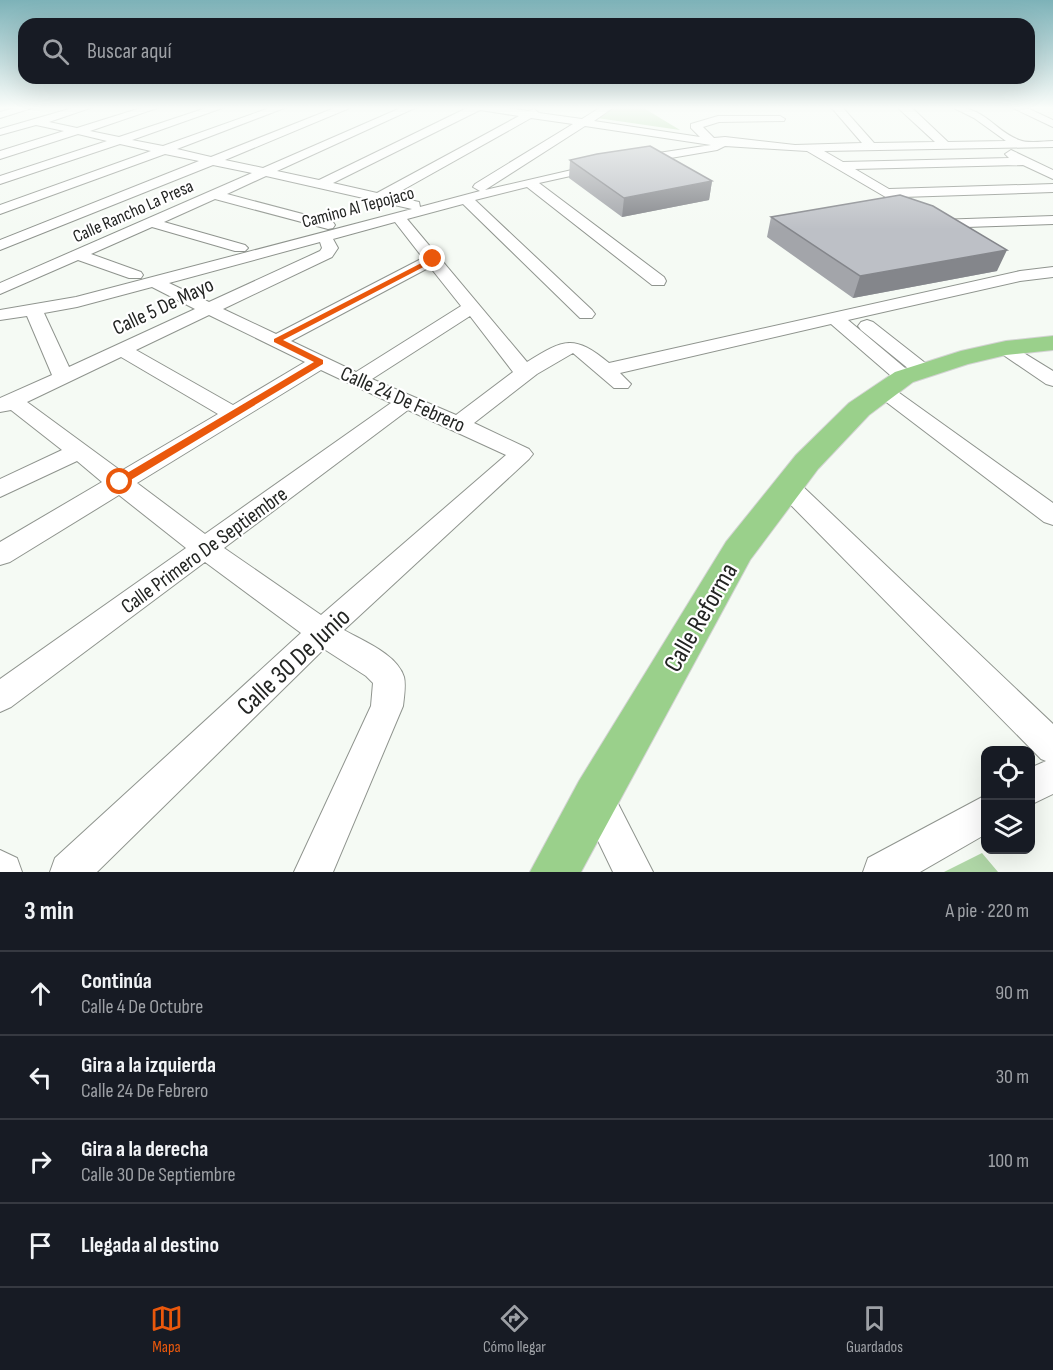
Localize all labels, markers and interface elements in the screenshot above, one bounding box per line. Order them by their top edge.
search box [18,18,1035,84]
icon: search [39,35,72,68]
text: Buscar aquí [87,38,172,65]
street label: Calle Rancho La Presa [70,175,197,247]
street label: Camino Al Tepojaco [300,182,417,233]
route end [419,245,445,271]
street label: Calle 5 De Mayo [109,272,218,341]
street label: Calle 24 De Febrero [337,361,469,438]
route start [106,468,132,494]
street label: Calle Primero De Septiembre [116,482,292,619]
street label: Calle Reforma [658,558,745,678]
street label: Calle 30 De Junio [231,602,357,722]
map controls [981,746,1035,854]
button: locate [981,746,1035,800]
button: layers [981,800,1035,854]
text: 3 min [24,896,74,927]
text: A pie · 220 m [945,899,1029,923]
text: Continúa [81,968,152,995]
icon: ahead [24,977,57,1010]
text: 90 m [995,981,1029,1005]
text: Calle 4 De Octubre [81,995,203,1019]
text: Gira a la izquierda [81,1052,216,1079]
icon: left [24,1061,57,1094]
text: 30 m [996,1065,1029,1089]
text: Calle 24 De Febrero [81,1079,208,1103]
text: Gira a la derecha [81,1136,208,1163]
icon: right [24,1145,57,1178]
text: 100 m [988,1149,1029,1173]
text: Calle 30 De Septiembre [81,1163,236,1187]
icon: arrive [24,1229,57,1262]
text: Llegada al destino [81,1232,219,1259]
tab: Mapa [150,1302,183,1357]
tab: Cómo llegar [483,1302,546,1357]
tab: Guardados [846,1302,903,1357]

